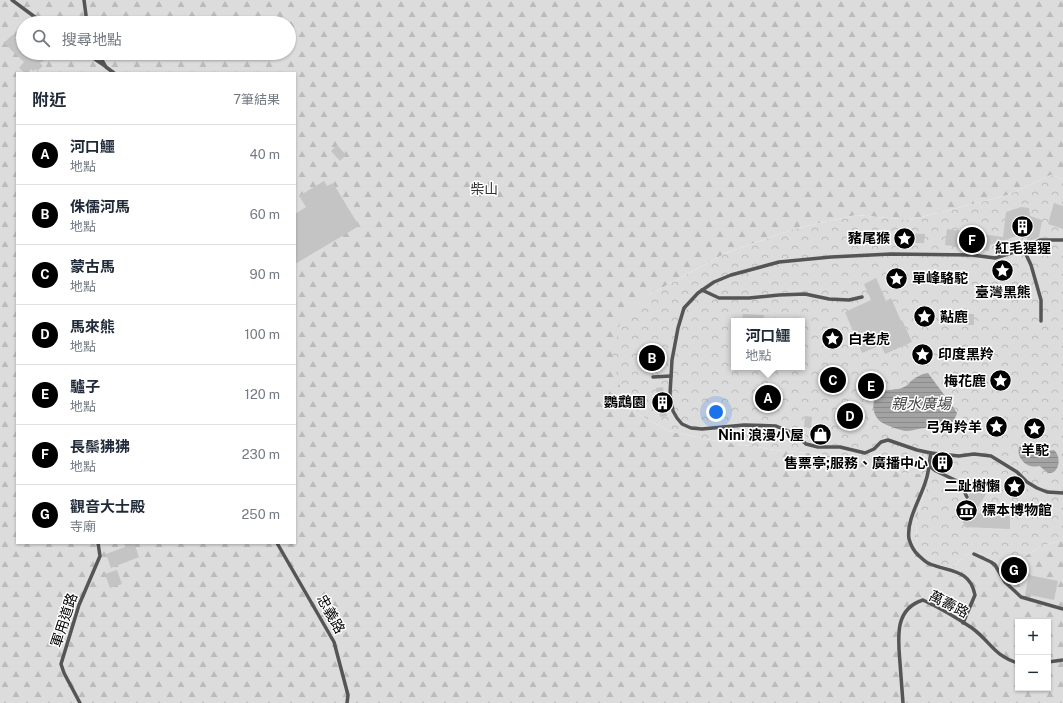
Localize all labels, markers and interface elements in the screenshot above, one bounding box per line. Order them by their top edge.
search box [16,16,296,60]
icon: search [30,27,52,49]
text: 搜尋地點 [62,31,122,48]
text: 附近 [32,90,66,110]
text: 7筆結果 [233,92,280,107]
text: 河口鱷 [70,138,115,155]
text: A [40,147,50,162]
text: 40 m [249,147,280,162]
text: 地點 [70,159,96,174]
park label: 柴山 [470,181,498,197]
text: 侏儒河馬 [70,198,130,215]
text: B [41,207,49,222]
text: 60 m [250,207,280,222]
building icon: 紅毛猩猩 [1010,213,1036,239]
text: 地點 [70,219,96,234]
place icon: 豬尾猴 [892,225,918,251]
pin: F [959,225,985,255]
place label: 豬尾猴 [848,230,890,246]
place label: 紅毛猩猩 [995,240,1051,256]
place icon: 臺灣黑熊 [990,257,1016,283]
text: 蒙古馬 [70,258,115,275]
place icon: 單峰駱駝 [883,265,909,291]
text: C [40,267,50,282]
text: 90 m [250,267,280,282]
place label: 單峰駱駝 [912,270,968,286]
text: 地點 [70,279,96,294]
place label: 臺灣黑熊 [975,284,1031,300]
place icon: 黇鹿 [911,304,937,330]
place label: 黇鹿 [940,309,968,325]
text: 馬來熊 [70,318,115,335]
popup [731,318,805,370]
place icon: 白老虎 [820,326,846,352]
text: D [40,327,50,342]
text: 100 m [244,327,280,342]
text: 河口鱷 [745,327,791,344]
place label: 白老虎 [848,331,890,347]
text: 地點 [70,339,96,354]
place icon: 印度黑羚 [910,341,936,367]
pin: B [639,343,665,373]
place label: 印度黑羚 [938,346,994,362]
text: 地點 [745,348,772,363]
pin: C [820,365,846,395]
place icon: 梅花鹿 [988,368,1014,394]
pin: E [858,371,884,401]
place label: 梅花鹿 [944,373,986,389]
text: 驢子 [70,378,100,395]
pin: A [755,383,781,413]
text: E [41,387,49,402]
text: 120 m [245,387,280,402]
building icon: 鸚鵡園 [649,389,675,415]
place label: 鸚鵡園 [604,394,646,410]
water label: 親水廣場 [891,395,953,412]
text: 地點 [70,399,96,414]
pin: D [837,401,863,431]
your location [706,402,726,422]
place icon: 弓角羚羊 [984,414,1010,440]
place icon: 羊駝 [1022,415,1048,441]
place label: 弓角羚羊 [926,419,982,435]
shop icon: Nini 浪漫小屋 [807,422,833,448]
place label: Nini 浪漫小屋 [718,427,804,443]
text: 長鬃狒狒 [70,438,130,455]
place label: 羊駝 [1021,442,1049,458]
text: F [41,447,49,462]
text: 230 m [242,447,280,462]
building icon: 售票亭;服務、廣播中心 [930,450,956,476]
place label: 售票亭;服務、廣播中心 [784,455,928,471]
text: 地點 [70,459,96,474]
place icon: 二趾樹懶 [1002,473,1028,499]
place label: 二趾樹懶 [944,478,1000,494]
museum icon: 標本博物館 [954,497,980,523]
text: 觀音大士殿 [70,498,145,515]
place label: 標本博物館 [982,502,1052,518]
text: G [40,507,50,522]
text: 250 m [242,507,280,522]
text: 寺廟 [70,519,96,534]
pin: G [1001,555,1027,585]
street label: 萬壽路 [927,587,971,621]
street label: 軍用道路 [48,591,80,649]
street label: 忠義路 [314,592,348,636]
map controls [1015,619,1051,691]
button: + [1015,619,1051,655]
button: − [1015,655,1051,691]

